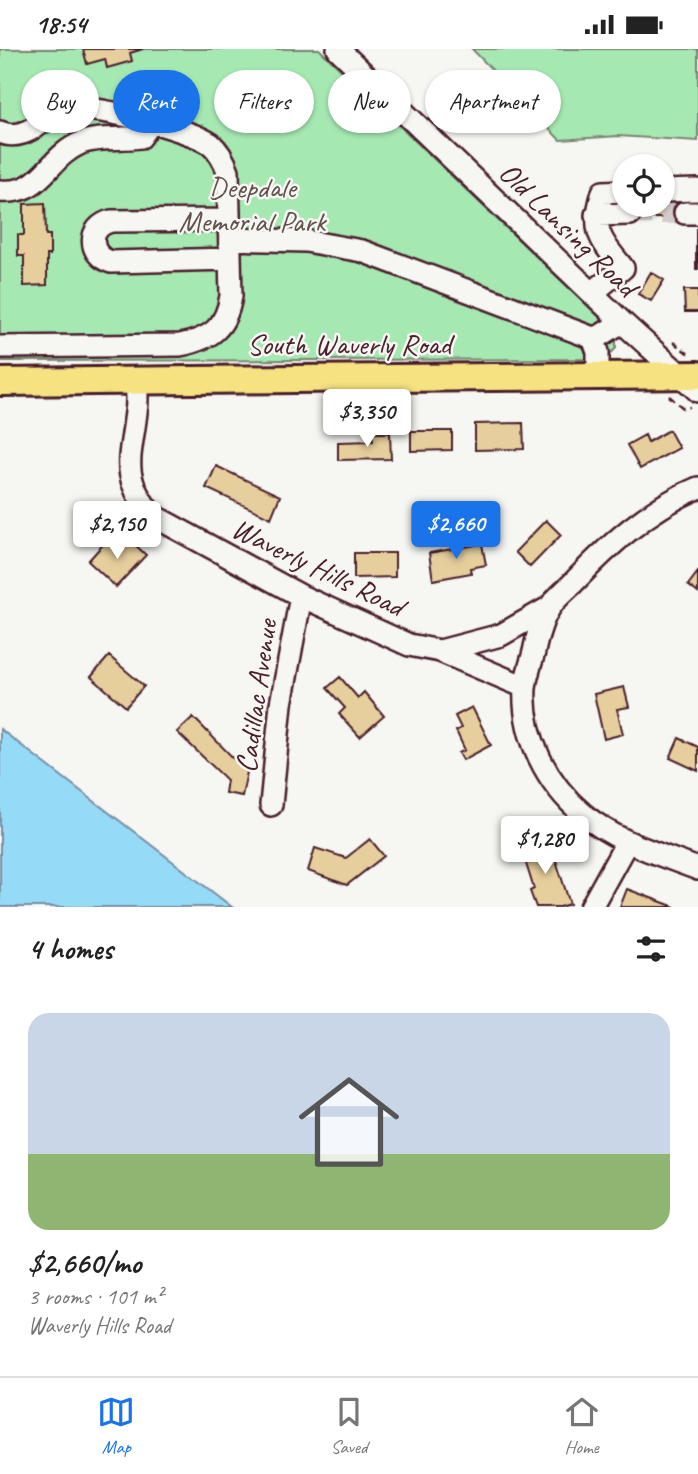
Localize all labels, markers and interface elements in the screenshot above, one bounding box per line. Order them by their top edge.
text: 18:54 [35,8,87,41]
chip: Buy [21,70,99,133]
chip: Rent [113,70,200,133]
chip: Filters [214,70,314,133]
chip: New [328,70,411,133]
chip: Apartment [425,70,561,133]
street label: Old Lansing Road [491,154,648,307]
map controls [612,154,675,217]
button: locate [612,154,675,217]
park label: Deepdale Memorial Park [179,168,327,240]
street label: South Waverly Road [247,325,455,363]
pin: $3,350 [310,389,424,449]
text: $3,350 [339,397,395,426]
pin: $2,150 [60,501,174,561]
pin: $2,660 [399,501,513,561]
text: $2,150 [89,509,145,538]
street label: Waverly Hills Road [226,509,414,627]
text: $2,660 [427,509,485,538]
street label: Cadillac Avenue [226,615,286,775]
pin: $1,280 [488,817,602,876]
text: $1,280 [517,824,573,853]
text: 4 homes [28,930,113,968]
icon: filters [632,930,670,968]
icon: home [286,1059,412,1185]
text: $2,660/mo [28,1244,141,1282]
text: 3 rooms · 101 m² [28,1282,163,1311]
text: Waverly Hills Road [28,1311,171,1340]
tab: Map [97,1393,135,1459]
tab: Saved [330,1393,368,1459]
tab: Home [563,1393,601,1459]

